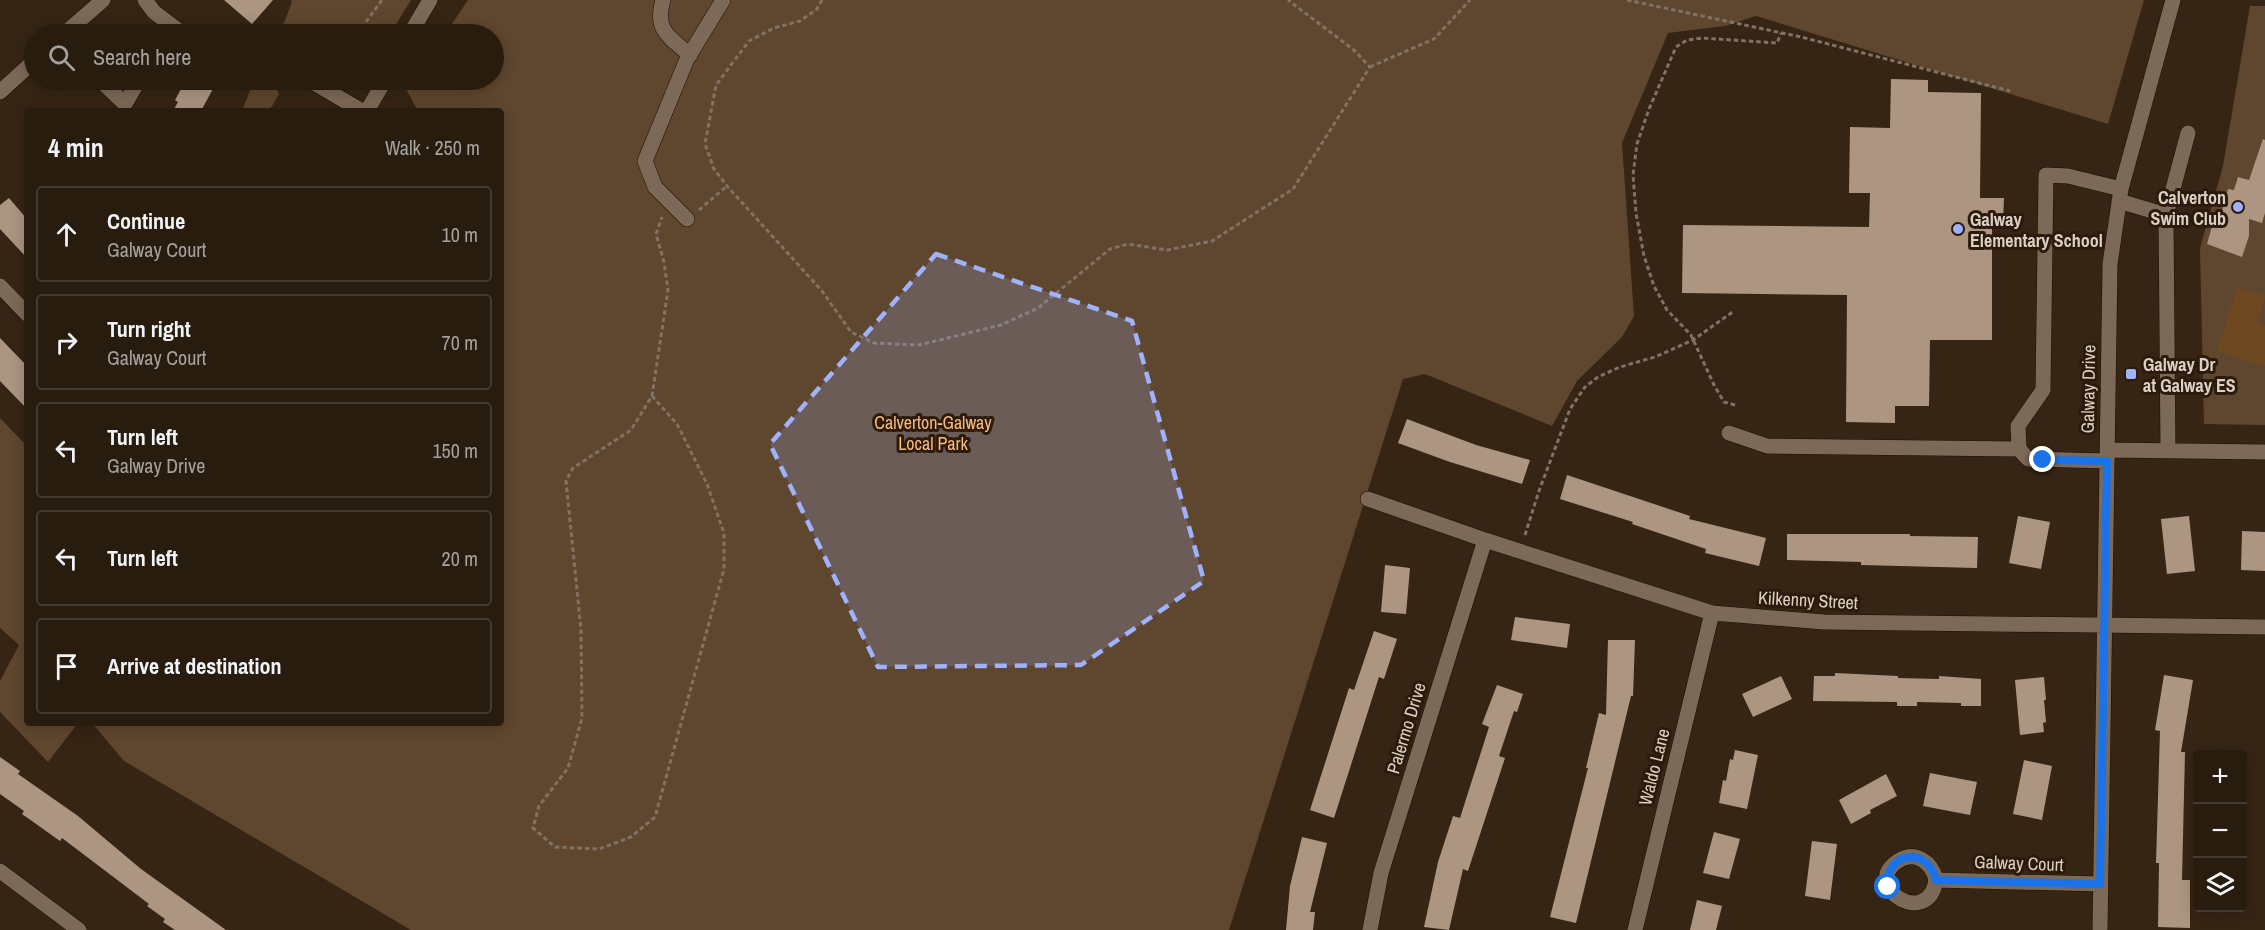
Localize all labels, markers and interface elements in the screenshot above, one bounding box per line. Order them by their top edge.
search box [24,24,504,90]
icon: search [45,41,78,74]
text: Search here [93,42,191,72]
text: 4 min [48,130,104,165]
text: Walk · 250 m [385,134,480,161]
place label: Calverton Swim Club [2151,185,2226,231]
marker: Calverton Swim Club [2231,200,2245,214]
text: Continue [107,206,185,236]
place label: Galway Elementary School [1970,207,2103,253]
icon: ahead [50,218,83,251]
text: 10 m [442,221,478,248]
marker: Galway Elementary School [1951,222,1965,236]
text: Galway Court [107,236,206,263]
text: Turn right [107,314,191,344]
icon: right [50,326,83,359]
text: 70 m [442,329,478,356]
text: Galway Court [107,344,206,371]
street label: Galway Drive [2075,344,2101,434]
place label: Galway Dr at Galway ES [2143,352,2236,398]
marker: Galway Dr at Galway ES [2124,367,2138,381]
park label: Calverton-Galway Local Park [874,410,992,456]
text: Turn left [107,422,178,452]
icon: left [50,434,83,467]
text: 150 m [432,437,478,464]
route end [2029,446,2055,472]
text: Galway Drive [107,452,205,479]
icon: left [50,542,83,575]
text: Turn left [107,543,178,573]
text: 20 m [442,545,478,572]
street label: Kilkenny Street [1757,585,1859,615]
icon: arrive [50,650,83,683]
text: Arrive at destination [107,651,281,681]
street label: Palermo Drive [1380,679,1432,777]
street label: Waldo Lane [1632,726,1676,808]
map controls [2193,750,2247,912]
button: + [2193,750,2247,804]
button: − [2193,804,2247,858]
street label: Galway Court [1974,849,2064,877]
button: layers [2193,858,2247,912]
route start [1874,873,1900,899]

